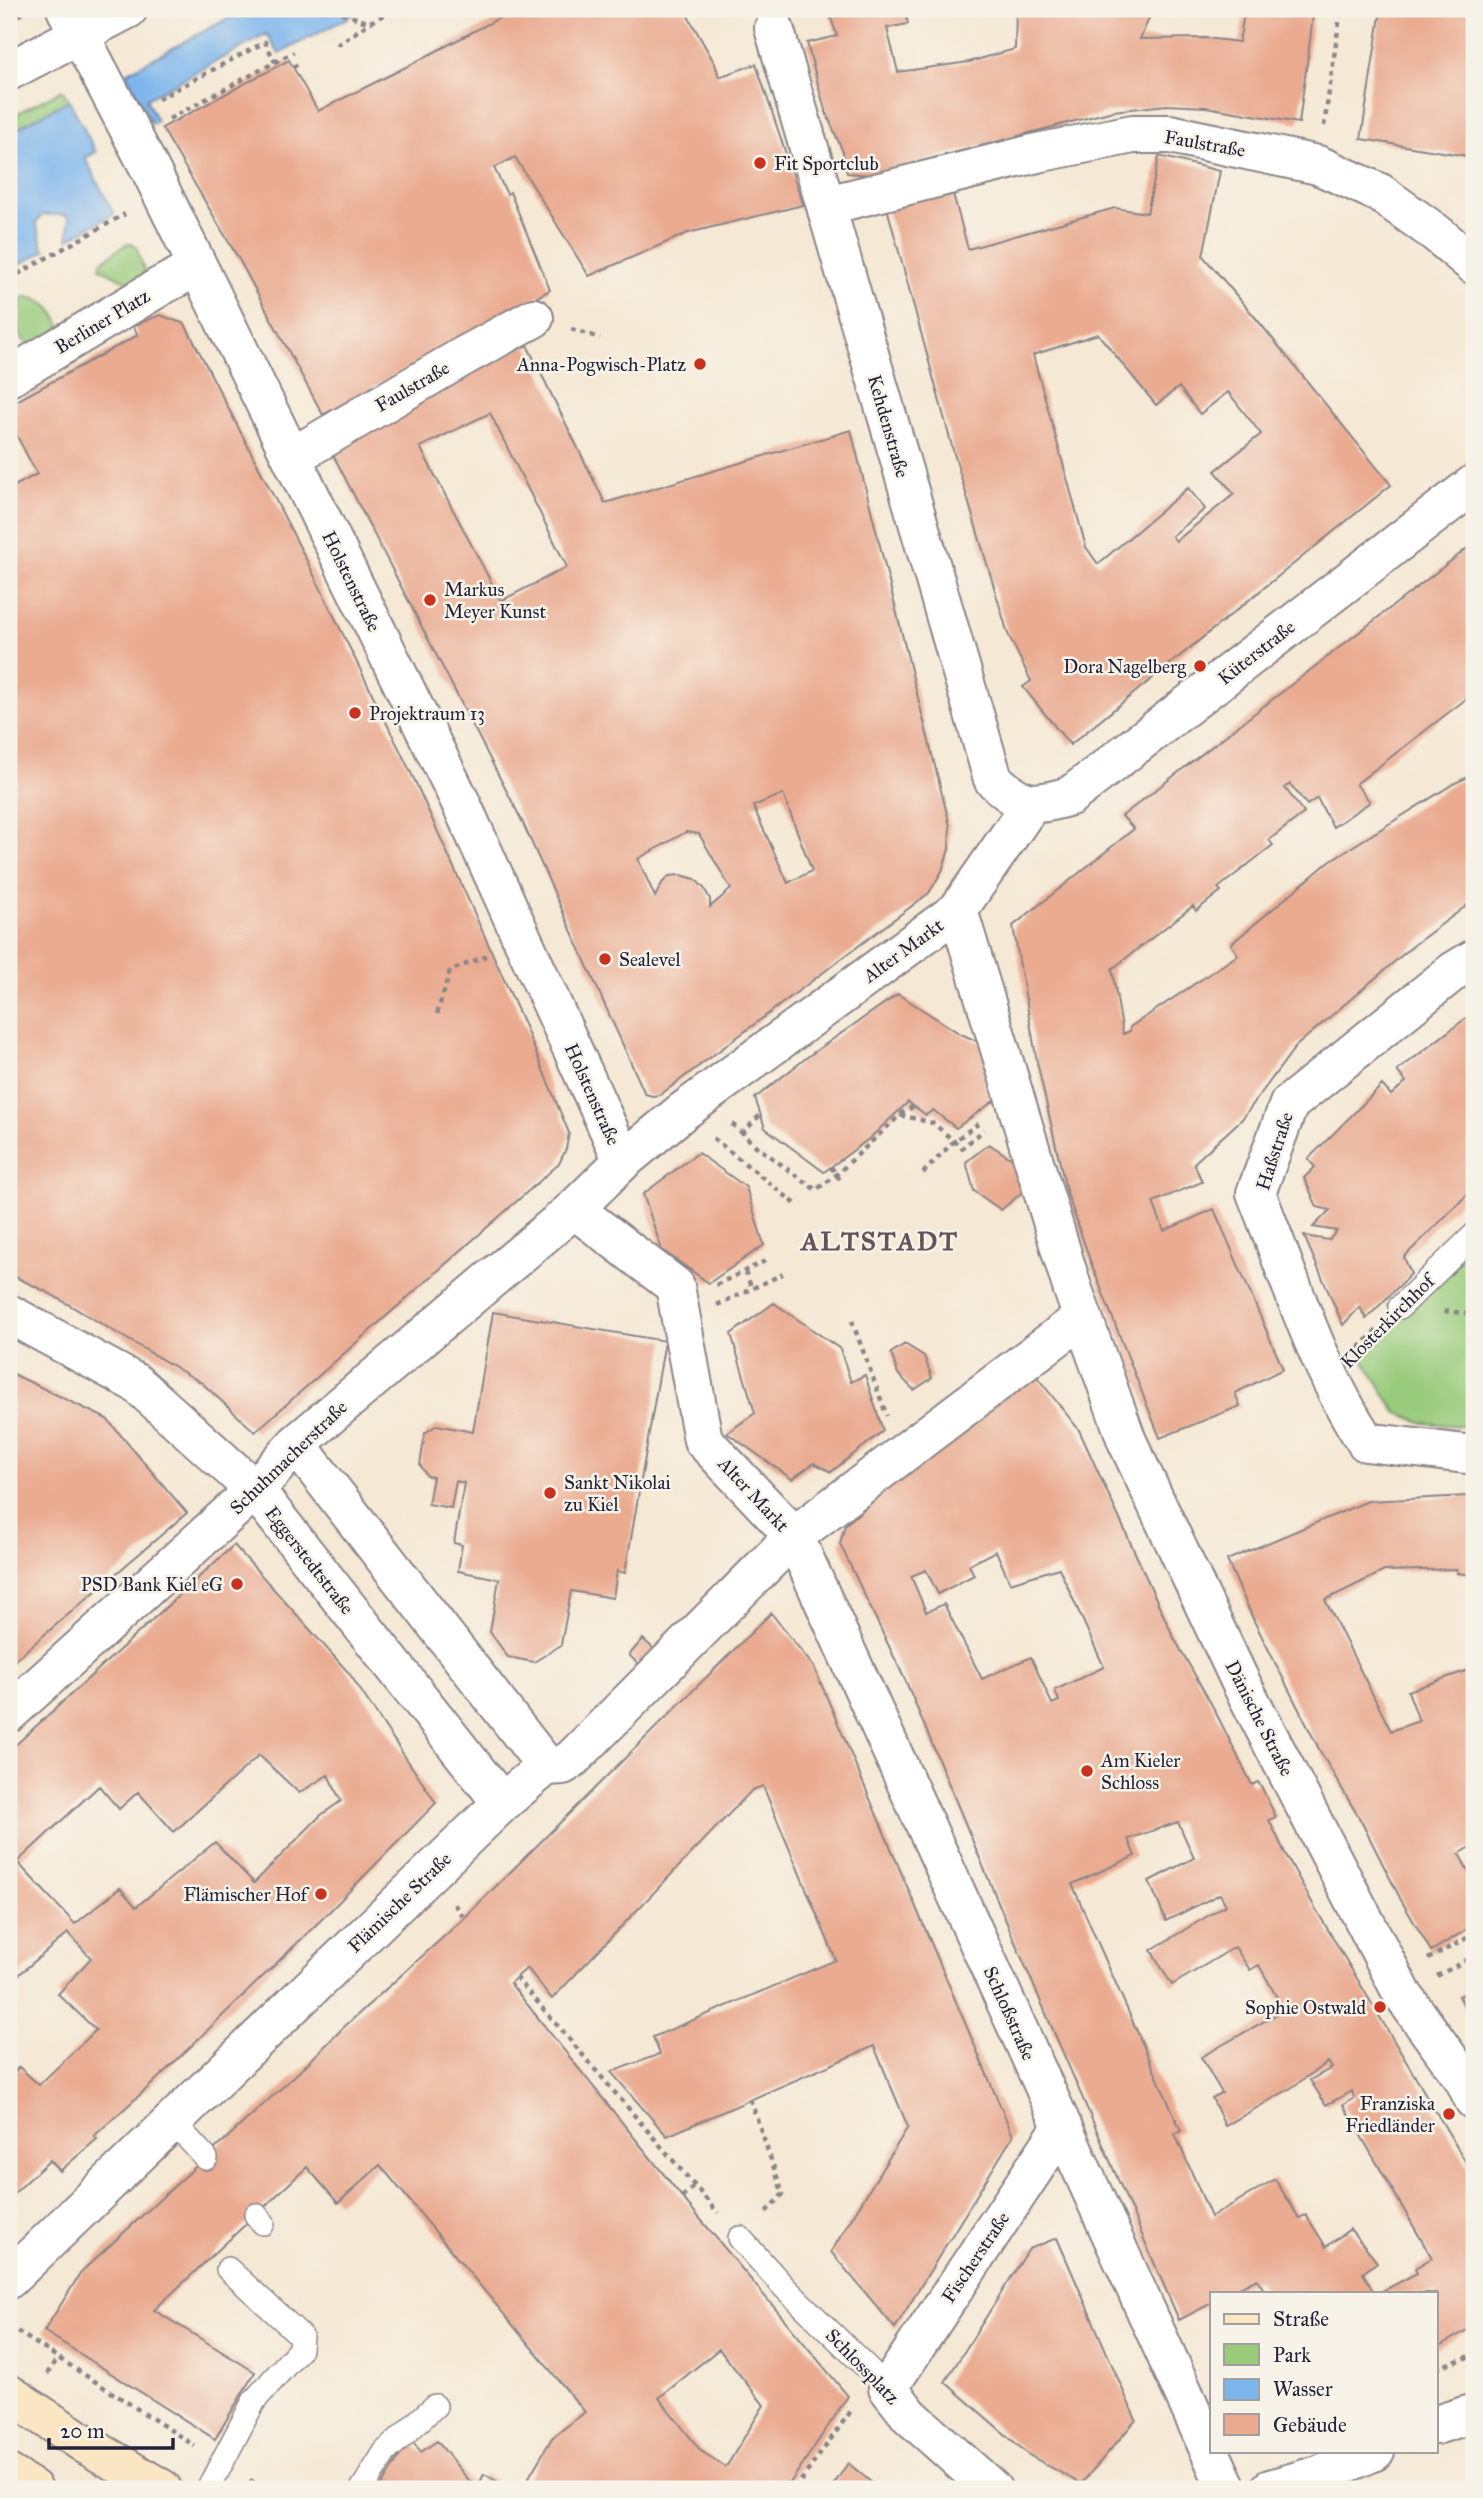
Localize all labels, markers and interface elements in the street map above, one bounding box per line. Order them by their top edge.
street label: Faulstraße [1163,125,1247,162]
place label: Fit Sportclub [774,152,879,175]
marker: Fit Sportclub [752,155,768,171]
street label: Berliner Platz [51,284,154,359]
place label: Anna-Pogwisch-Platz [516,353,686,377]
street label: Faulstraße [371,356,453,417]
marker: Anna-Pogwisch-Platz [692,356,708,372]
street label: Kehdenstraße [863,372,914,480]
street label: Holstenstraße [317,527,386,635]
place label: Markus Meyer Kunst [444,578,547,623]
marker: Markus Meyer Kunst [422,592,438,608]
street label: Küterstraße [1213,615,1300,690]
place label: Dora Nagelberg [1063,655,1186,679]
marker: Dora Nagelberg [1192,658,1208,674]
place label: Projektraum 13 [369,702,485,725]
marker: Projektraum 13 [347,705,363,721]
street label: Alter Markt [858,913,948,988]
place label: Sealevel [619,948,682,971]
marker: Sealevel [597,951,613,967]
street label: Holstenstraße [560,1040,625,1149]
street label: Haßstraße [1251,1109,1298,1193]
district label: ALTSTADT [799,1225,959,1257]
street label: Klosterkirchhof [1336,1268,1441,1373]
street label: Schuhmacherstraße [225,1395,352,1519]
street label: Alter Markt [713,1451,794,1537]
place label: Sankt Nikolai zu Kiel [564,1471,671,1516]
marker: Sankt Nikolai zu Kiel [542,1485,558,1501]
street label: Eggerstedtstraße [260,1502,359,1620]
place label: PSD Bank Kiel eG [81,1573,223,1596]
marker: PSD Bank Kiel eG [229,1576,245,1592]
street label: Dänische Straße [1221,1657,1299,1780]
place label: Am Kieler Schloss [1100,1749,1181,1794]
marker: Am Kieler Schloss [1079,1763,1095,1779]
street label: Flämische Straße [343,1847,456,1957]
place label: Flämischer Hof [183,1883,310,1906]
marker: Flämischer Hof [313,1886,329,1902]
street label: Schloßstraße [979,1963,1041,2064]
place label: Sophie Ostwald [1245,1996,1366,2019]
marker: Sophie Ostwald [1372,1999,1388,2015]
place label: Franziska Friedländer [1345,2092,1436,2137]
marker: Franziska Friedländer [1441,2106,1457,2122]
street label: Fischerstraße [937,2207,1014,2307]
legend [1210,2292,1438,2452]
text: Straße [1273,2306,1329,2332]
street label: Schlossplatz [821,2324,904,2409]
text: Park [1273,2342,1311,2368]
text: Wasser [1273,2376,1333,2402]
scale bar [49,2407,173,2451]
text: Gebäude [1273,2412,1347,2438]
text: 20 m [60,2418,105,2444]

